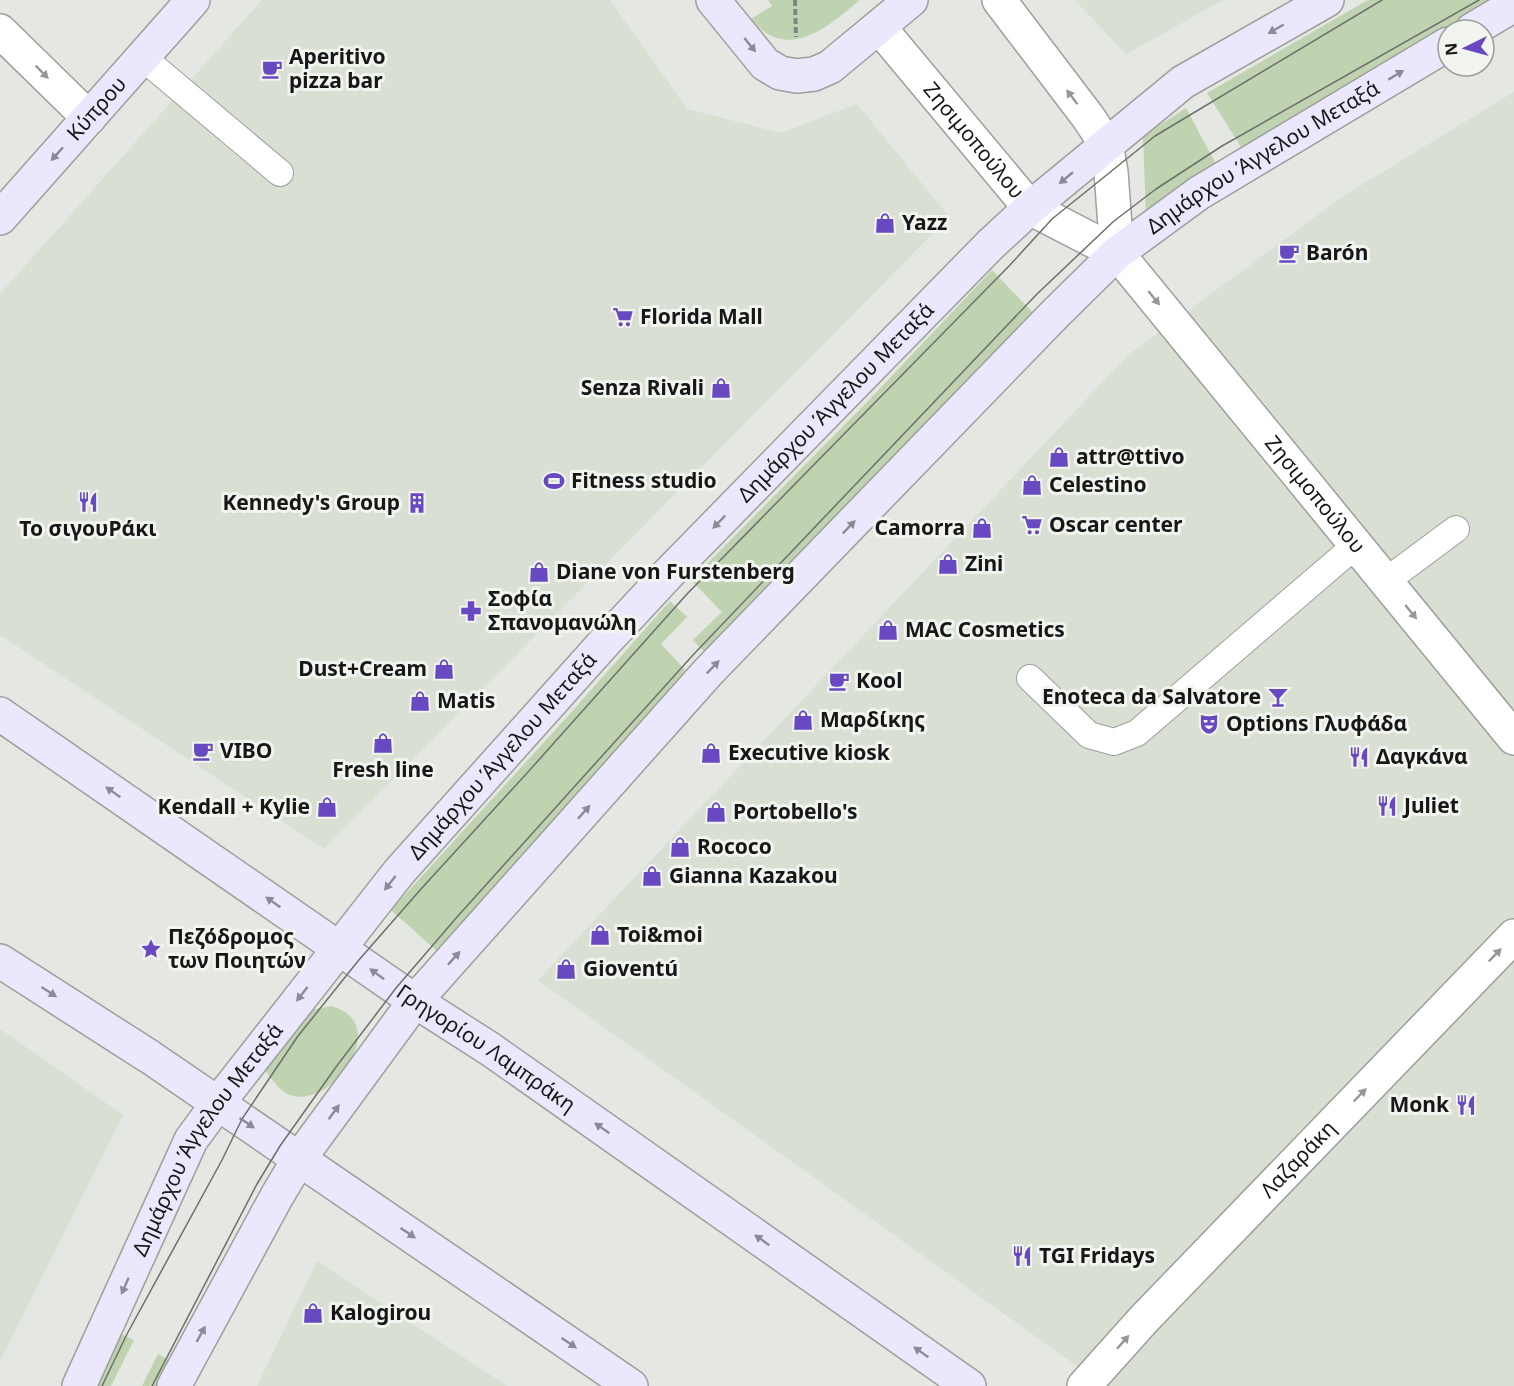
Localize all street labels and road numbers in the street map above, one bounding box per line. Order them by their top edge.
street label: Κύπρου [60,70,132,146]
street label: Δημάρχου Άγγελου Μεταξά [1140,73,1384,240]
street label: Ζησιμοπούλου [918,76,1032,204]
street label: Δημάρχου Άγγελου Μεταξά [731,296,939,508]
street label: Ζησιμοπούλου [1259,429,1372,559]
street label: Δημάρχου Άγγελου Μεταξά [402,646,602,865]
street label: Γρηγορίου Λαμπράκη [391,977,582,1118]
street label: Δημάρχου Άγγελου Μεταξά [125,1017,288,1260]
street label: Λαζαράκη [1254,1114,1341,1203]

